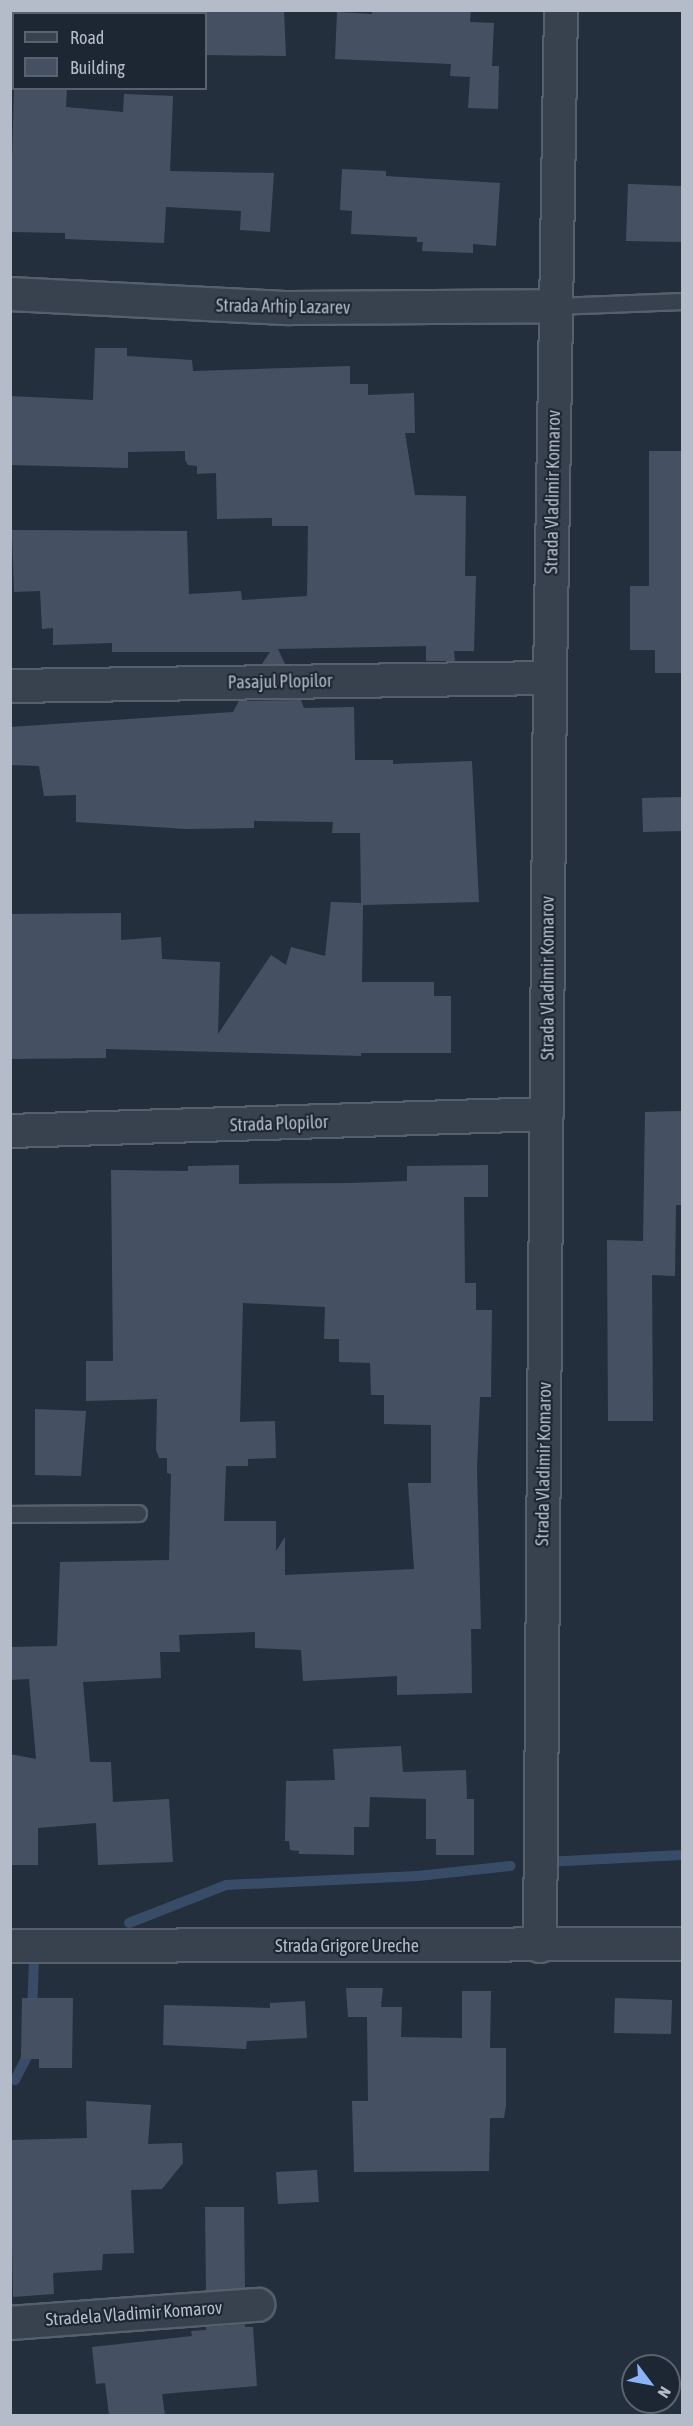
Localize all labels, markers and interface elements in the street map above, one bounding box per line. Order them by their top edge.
legend [12,12,207,90]
text: Road [70,27,104,48]
text: Building [70,57,125,78]
street label: Strada Arhip Lazarev [216,295,350,319]
street label: Strada Vladimir Komarov [541,410,565,574]
street label: Pasajul Plopilor [228,670,332,694]
street label: Strada Vladimir Komarov [537,896,559,1060]
street label: Strada Plopilor [229,1111,329,1137]
street label: Strada Vladimir Komarov [532,1382,556,1546]
street label: Strada Grigore Ureche [275,1935,419,1957]
street label: Stradela Vladimir Komarov [45,2297,223,2331]
north arrow [621,2354,681,2414]
text: N [654,2384,675,2401]

